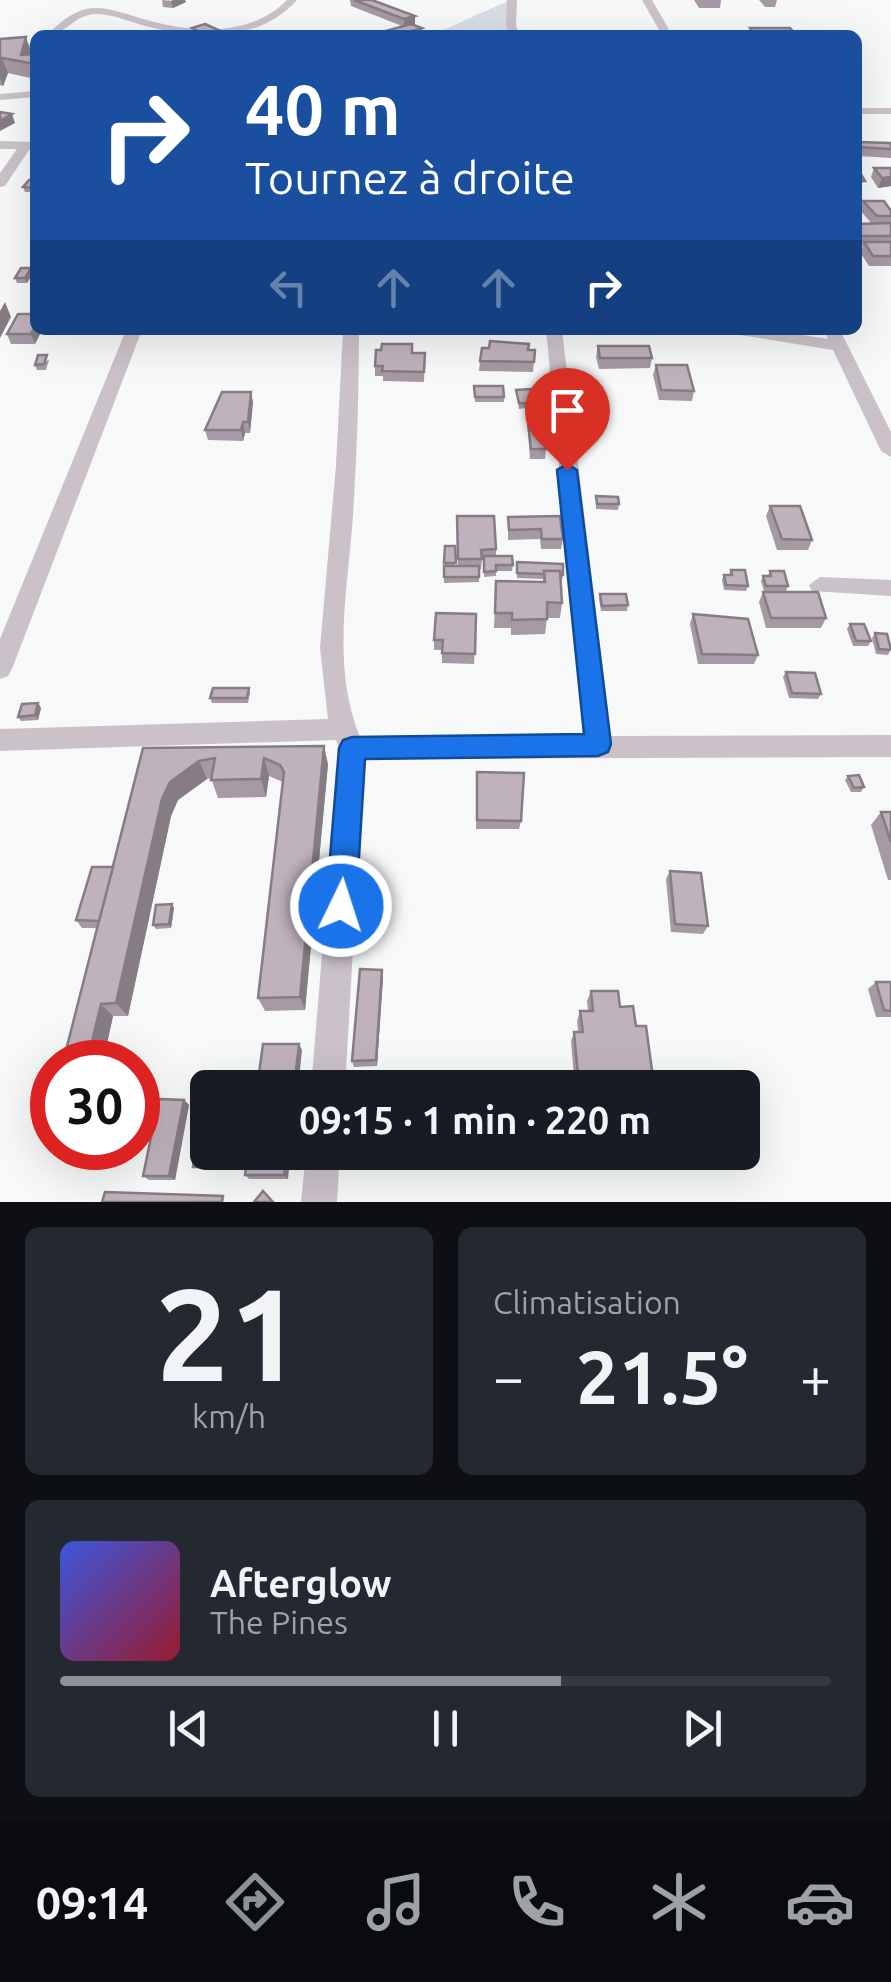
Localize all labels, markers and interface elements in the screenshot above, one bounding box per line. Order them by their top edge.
icon: right [80,70,210,200]
text: 40 m [245,70,401,148]
text: Tournez à droite [245,152,575,203]
icon: left [261,260,316,315]
icon: ahead [366,260,421,315]
icon: ahead [471,260,526,315]
icon: right [576,260,631,315]
pin [525,368,610,471]
icon: arrive [540,383,595,438]
position arrow [289,854,393,958]
speed limit sign: 30 [30,1040,160,1170]
text: 09:15 · 1 min · 220 m [299,1099,651,1141]
text: 21 [156,1260,302,1406]
text: Climatisation [493,1284,681,1320]
text: 21.5° [576,1334,748,1418]
text: − [493,1346,524,1407]
text: + [800,1346,831,1407]
text: km/h [192,1398,266,1434]
text: Afterglow [210,1562,392,1604]
text: The Pines [210,1604,348,1640]
icon: previous [161,1701,216,1756]
icon: pause [418,1701,473,1756]
icon: next [675,1701,730,1756]
icon: directions [220,1867,290,1937]
icon: music [361,1867,431,1937]
icon: phone [502,1867,572,1937]
icon: climate [644,1867,714,1937]
icon: car [785,1867,855,1937]
text: 09:14 [36,1877,148,1928]

